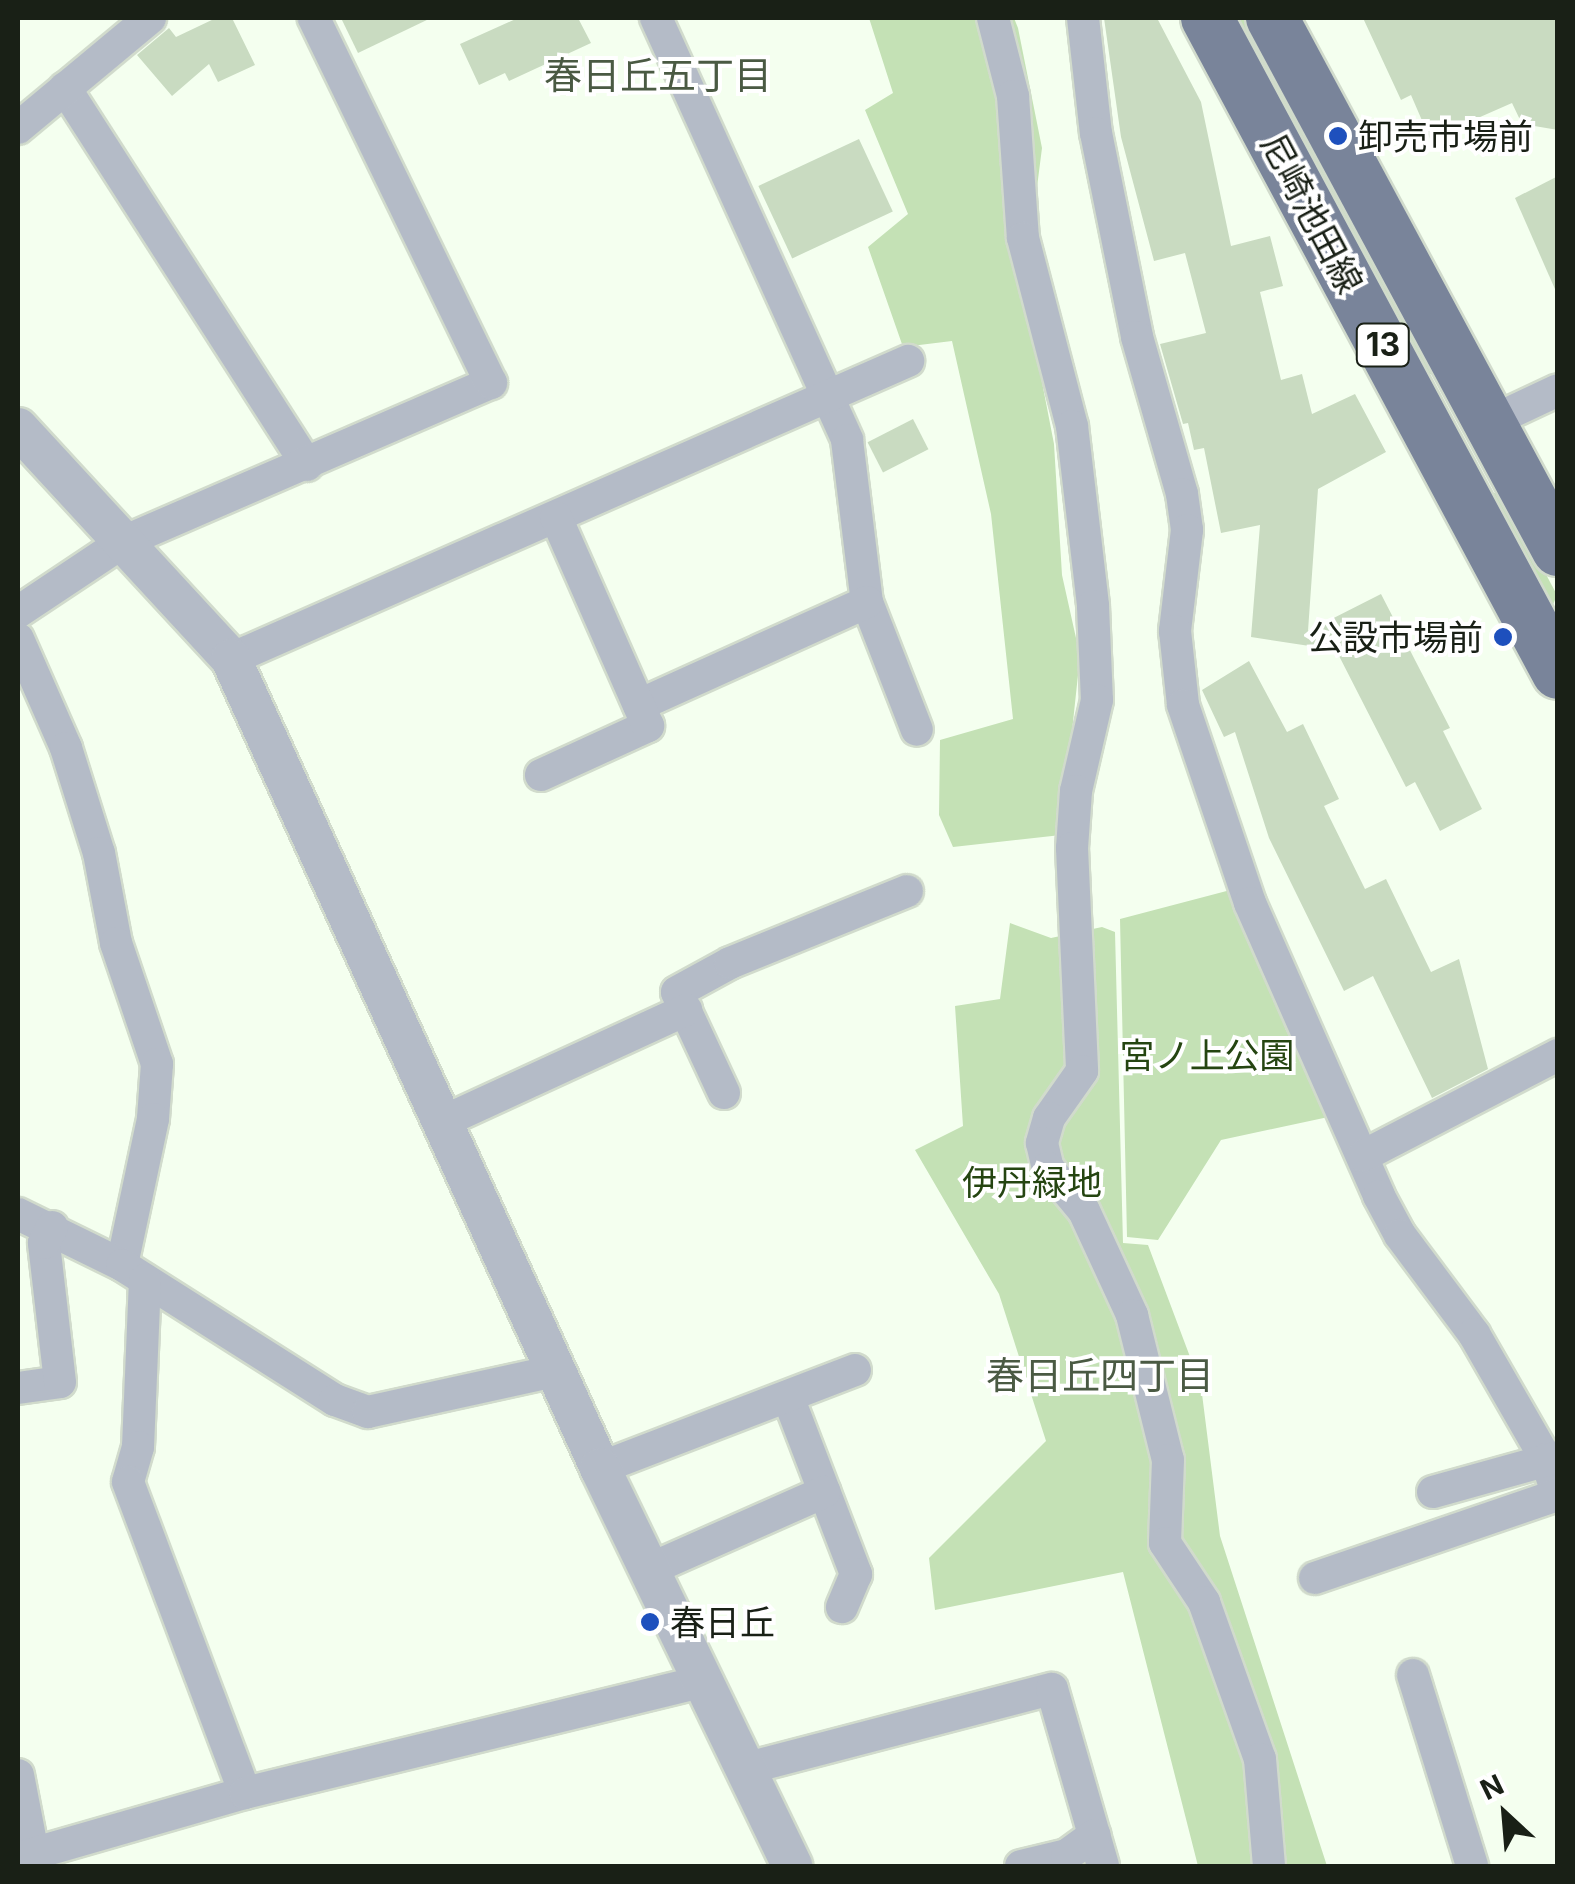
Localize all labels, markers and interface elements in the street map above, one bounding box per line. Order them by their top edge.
district label: 春日丘五丁目 [544,53,772,99]
place label: 卸売市場前 [1358,115,1533,157]
marker: 卸売市場前 [1327,125,1349,147]
street label: 尼崎池田線 [1252,126,1372,300]
road number: 13 [1356,318,1410,372]
place label: 公設市場前 [1308,616,1483,658]
marker: 公設市場前 [1492,626,1514,648]
park label: 宮ノ上公園 [1120,1034,1294,1076]
park label: 伊丹緑地 [962,1161,1102,1203]
district label: 春日丘四丁目 [986,1353,1214,1399]
place label: 春日丘 [670,1601,775,1643]
marker: 春日丘 [639,1611,661,1633]
north arrow [1455,1764,1555,1864]
text: N [1475,1767,1509,1807]

